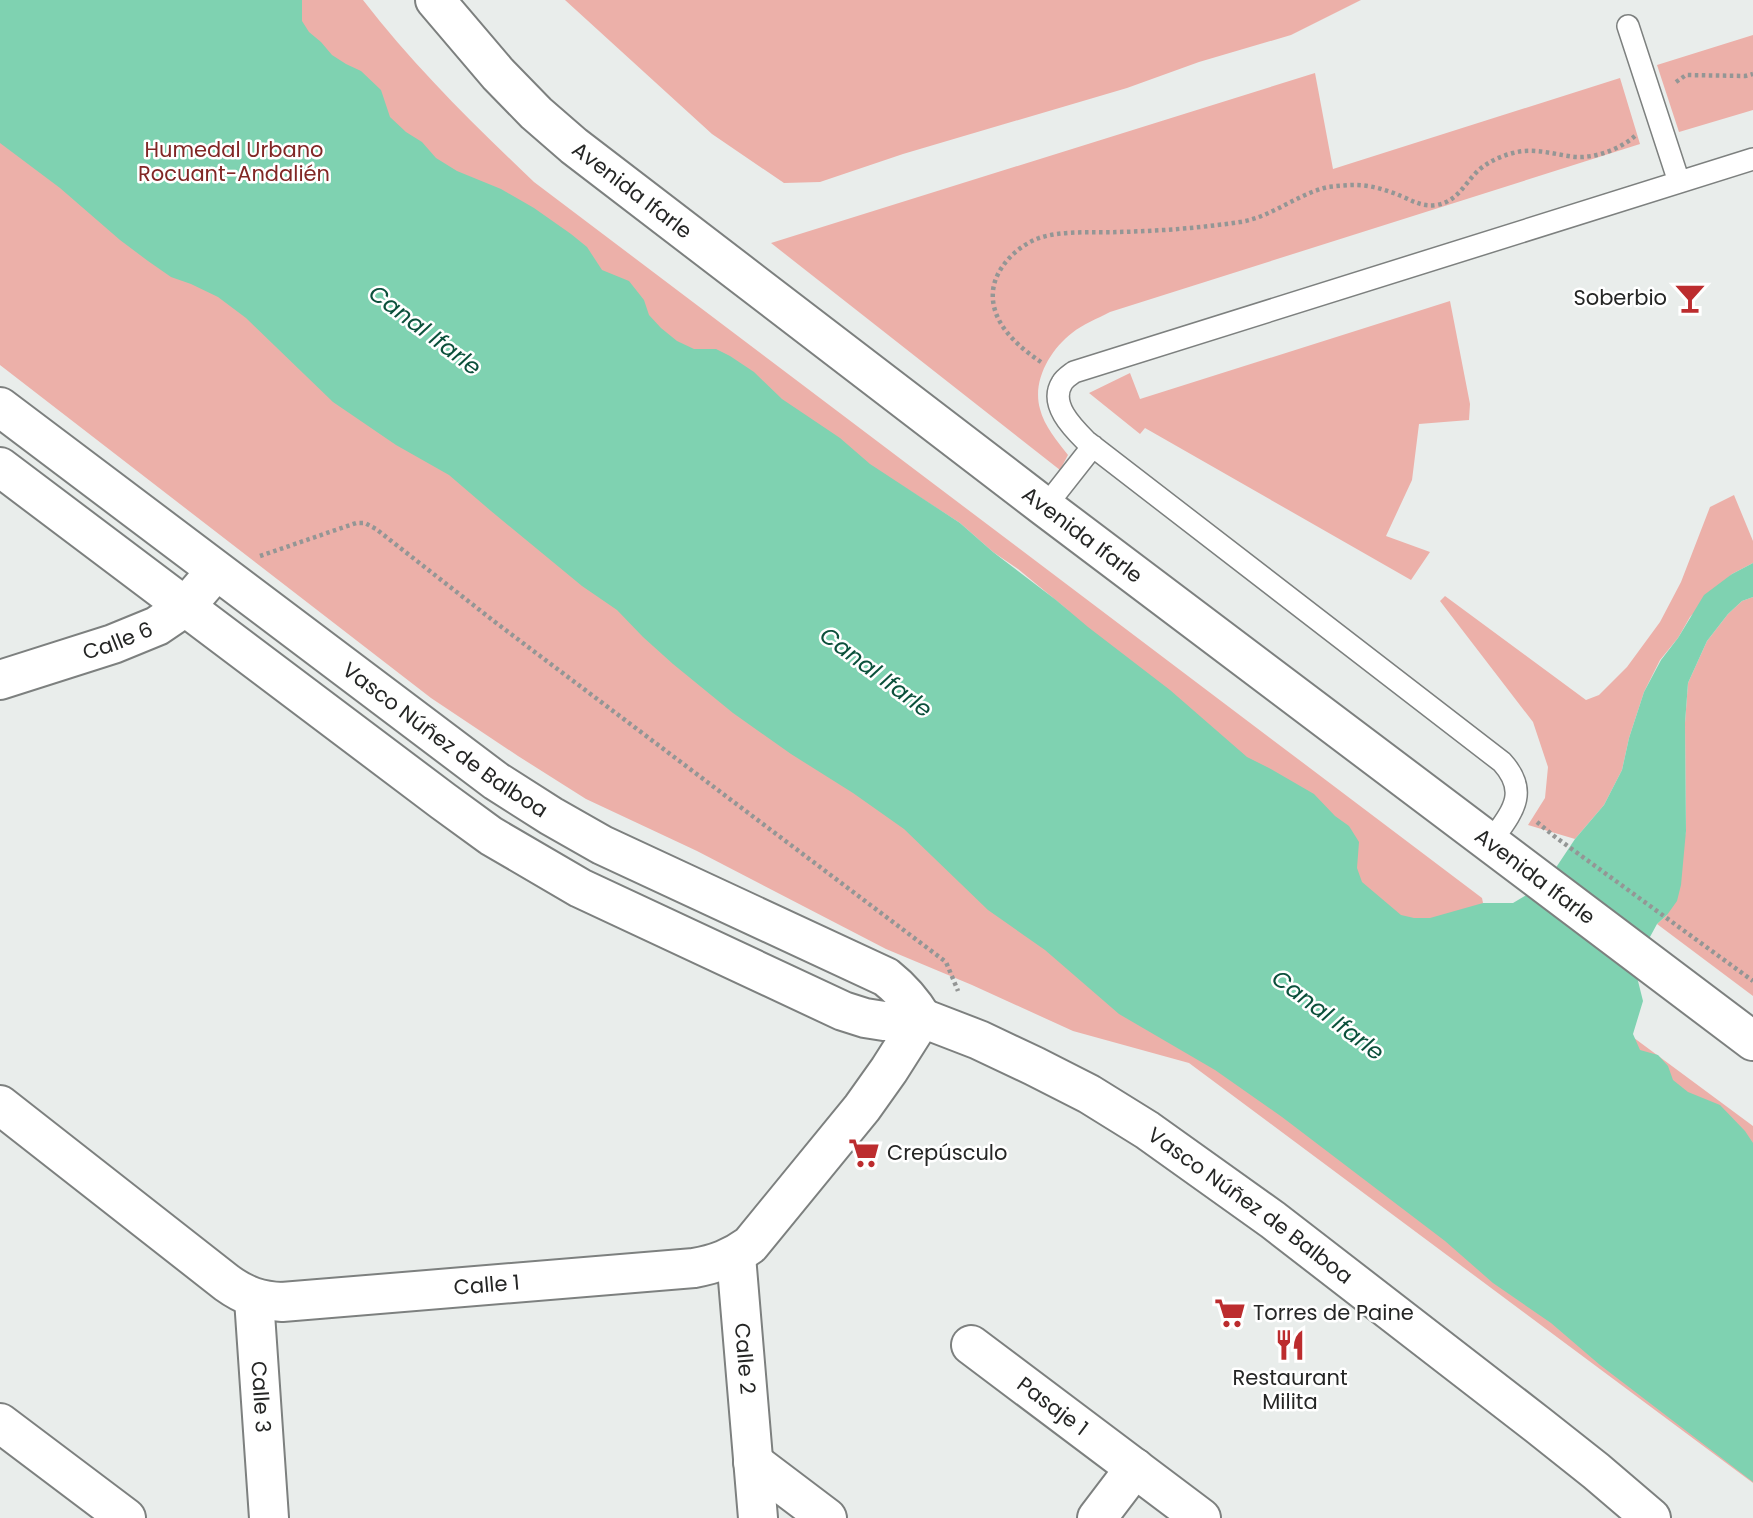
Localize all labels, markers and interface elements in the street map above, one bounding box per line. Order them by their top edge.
park label: Humedal Urbano Rocuant-Andalién [138,135,330,188]
street label: Avenida Ifarle [566,135,698,245]
water label: Canal Ifarle [362,277,488,383]
bar icon: Soberbio [1673,281,1707,315]
place label: Soberbio [1573,283,1667,312]
street label: Avenida Ifarle [1016,480,1149,590]
street label: Calle 6 [79,614,157,667]
water label: Canal Ifarle [813,619,939,725]
street label: Vasco Núñez de Balboa [336,655,554,824]
street label: Avenida Ifarle [1469,821,1601,931]
water label: Canal Ifarle [1265,962,1391,1068]
street label: Vasco Núñez de Balboa [1142,1120,1359,1290]
supermarket icon: Crepúsculo [847,1136,881,1170]
place label: Crepúsculo [887,1138,1007,1167]
street label: Calle 1 [453,1267,521,1302]
supermarket icon: Torres de Paine [1213,1296,1247,1330]
place label: Torres de Paine [1253,1298,1414,1327]
street label: Calle 2 [728,1322,763,1395]
restaurant icon: Restaurant Milita [1273,1328,1307,1362]
street label: Calle 3 [244,1360,278,1434]
place label: Restaurant Milita [1232,1363,1348,1416]
street label: Pasaje 1 [1011,1370,1094,1442]

